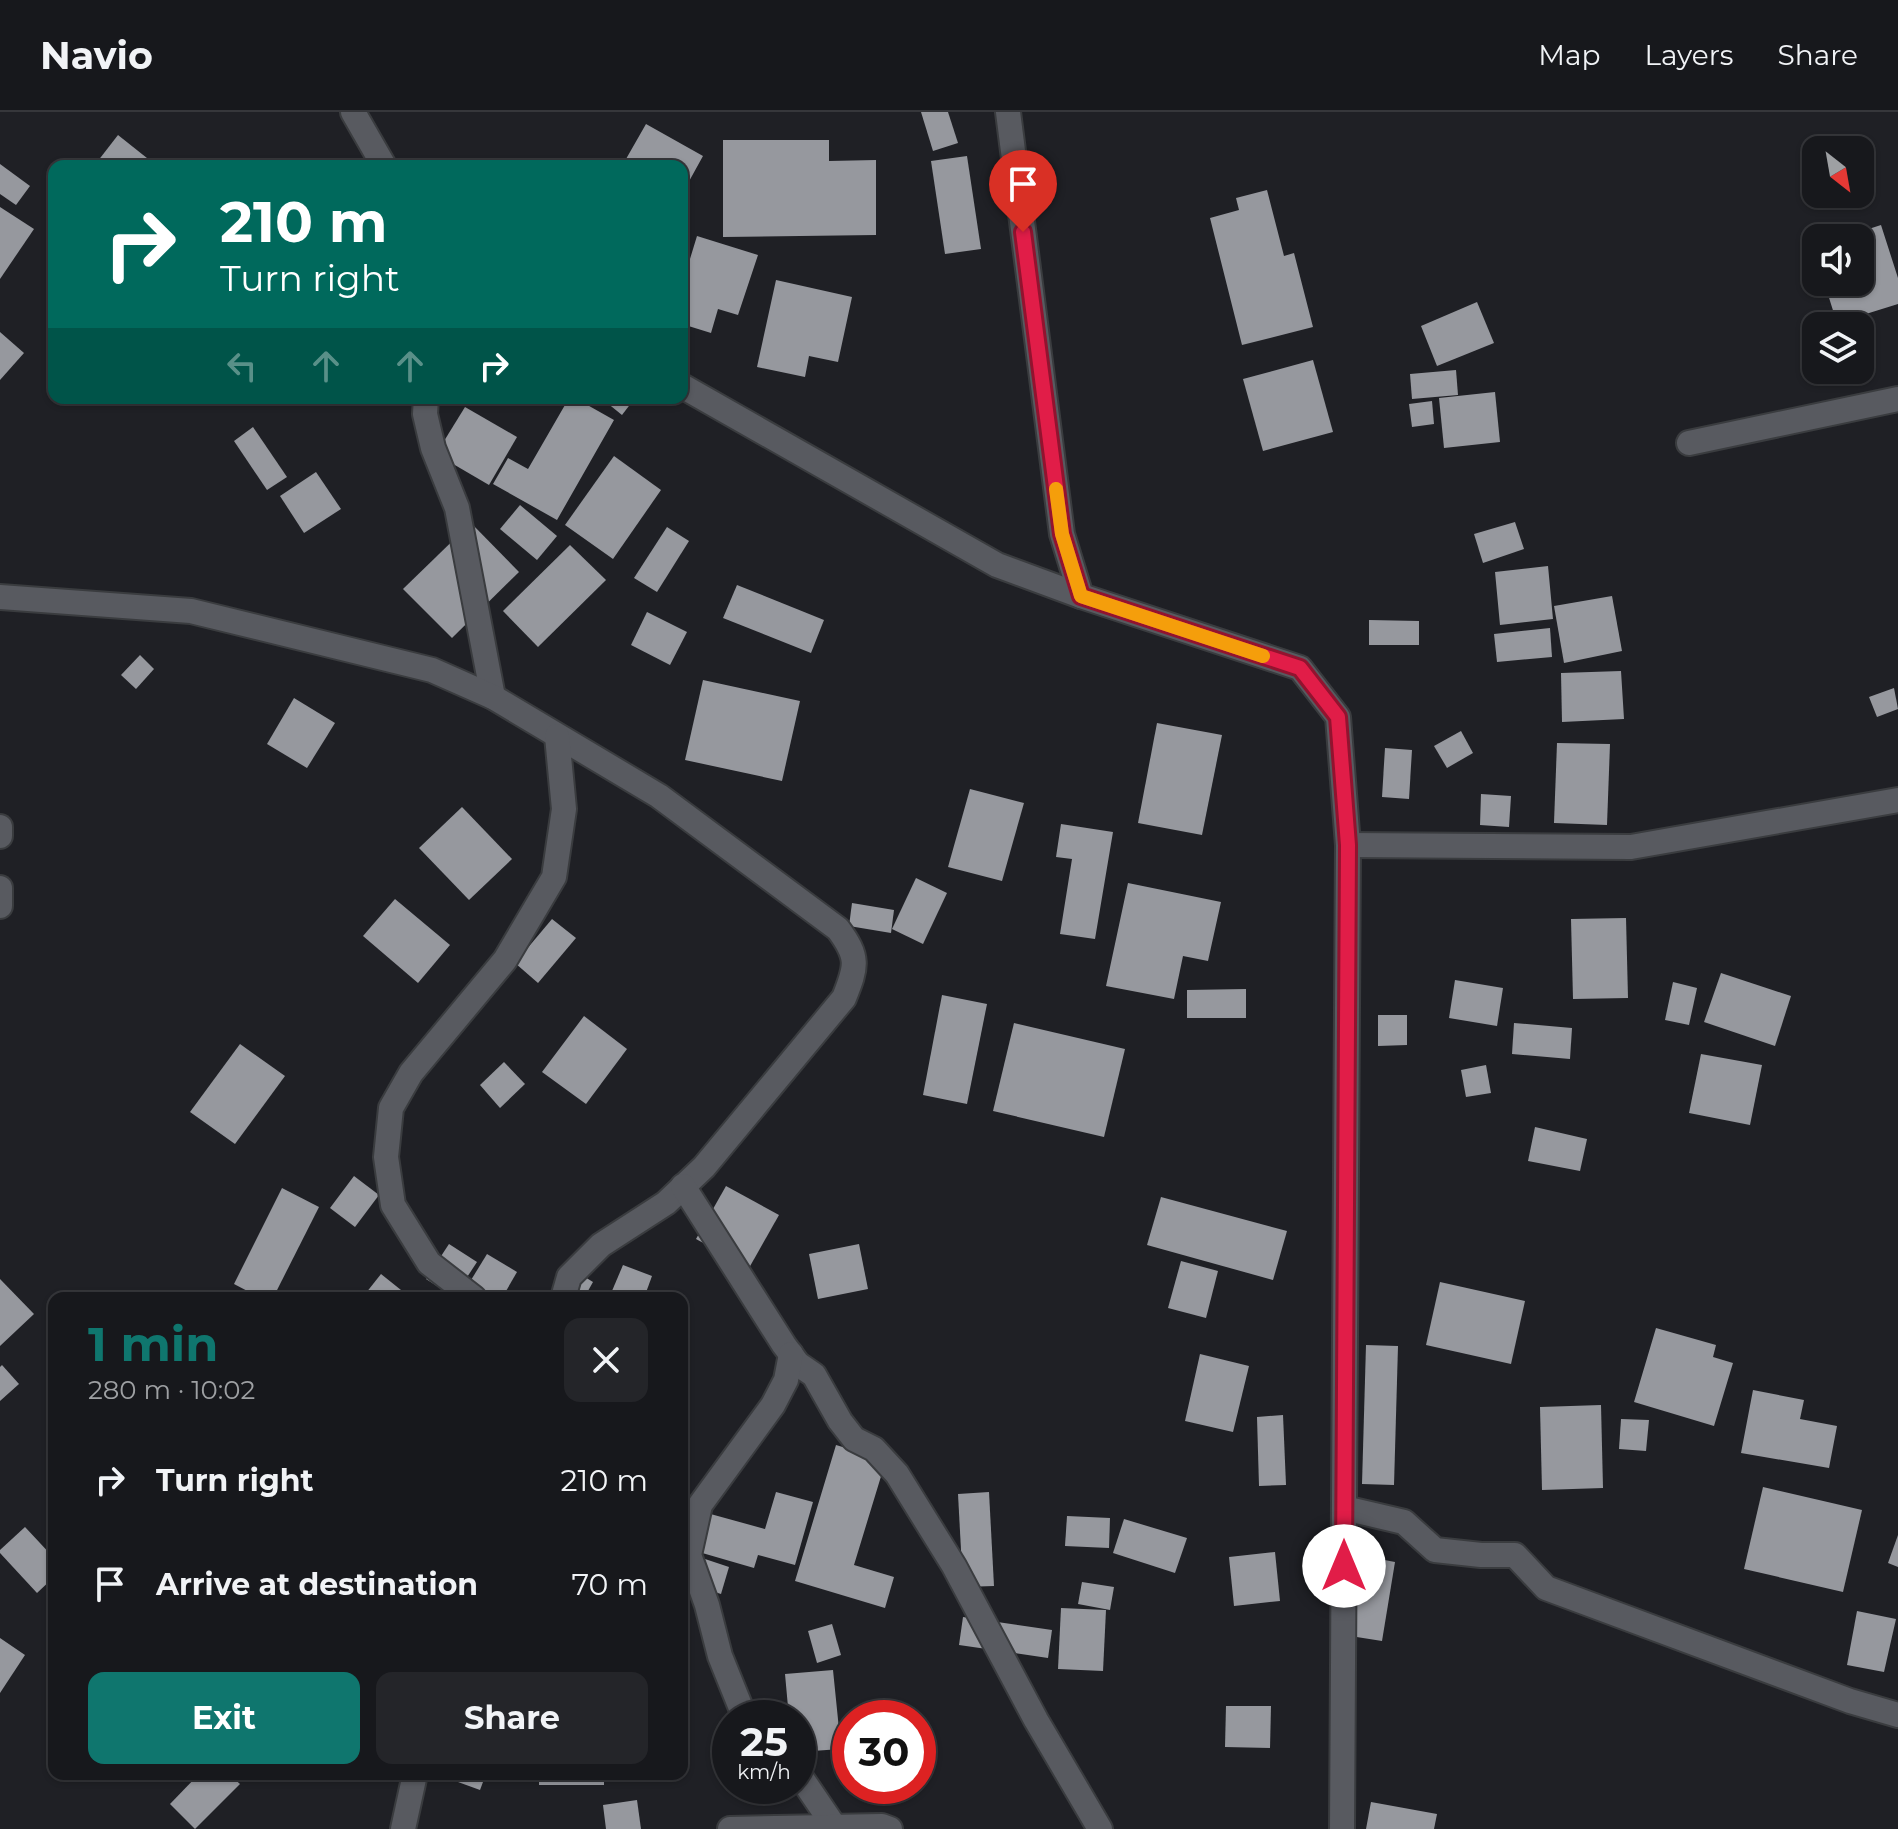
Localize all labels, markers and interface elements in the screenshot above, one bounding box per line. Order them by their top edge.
text: Navio [40,32,153,79]
text: Map [1538,38,1601,72]
text: Layers [1645,38,1734,72]
text: Share [1778,38,1858,72]
north arrow [1802,136,1874,208]
map controls [1802,136,1874,384]
pin [989,150,1057,232]
icon: arrive [1001,162,1045,206]
text: 210 m [220,188,388,256]
icon: right [88,192,192,296]
button: sound [1802,224,1874,296]
text: Turn right [220,256,400,300]
button: layers [1802,312,1874,384]
icon: left [220,344,264,388]
icon: ahead [304,344,348,388]
icon: ahead [388,344,432,388]
icon: right [472,344,516,388]
text: 1 min [88,1315,218,1373]
button: close [564,1318,648,1402]
text: 280 m · 10:02 [88,1374,255,1406]
icon: right [88,1458,132,1502]
text: Turn right [156,1462,313,1499]
text: 210 m [561,1462,648,1499]
position arrow [1302,1524,1386,1608]
icon: arrive [88,1562,132,1606]
text: Arrive at destination [156,1566,478,1603]
text: 70 m [571,1566,648,1603]
button: Exit [88,1672,360,1764]
button: Share [376,1672,648,1764]
speed limit sign: 30 [832,1700,936,1804]
text: 25 [740,1717,788,1766]
text: km/h [737,1760,791,1784]

